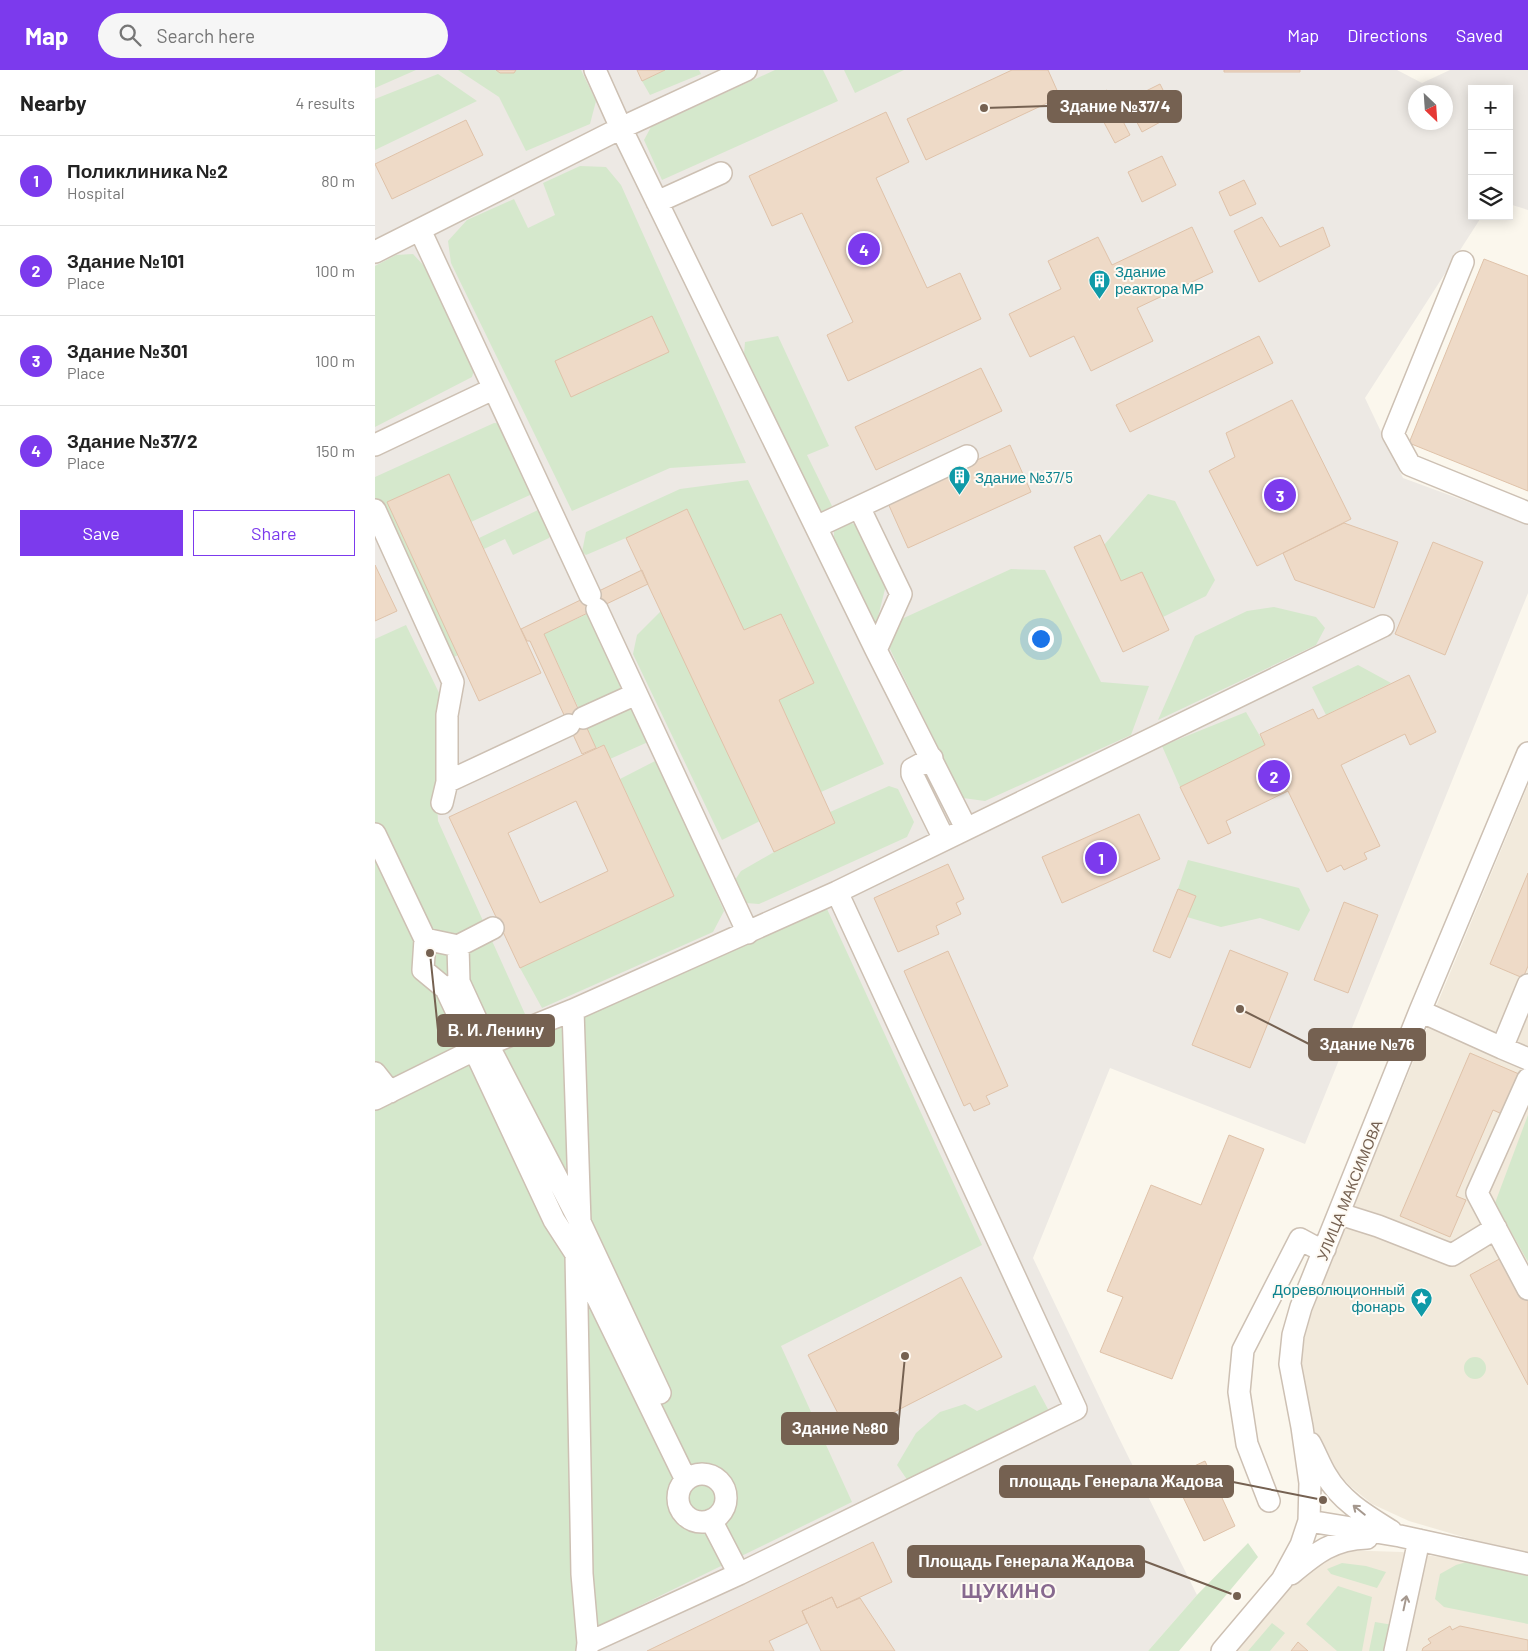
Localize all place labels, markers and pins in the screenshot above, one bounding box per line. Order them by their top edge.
callout: Здание №37/4 [1048,91,1181,122]
pin: 4 [848,230,880,268]
place label: Здание реактора МР [1115,262,1204,297]
building icon: Здание реактора МР [1087,268,1111,299]
building icon: Здание №37/5 [947,465,971,496]
place label: Здание №37/5 [975,468,1073,486]
pin: 3 [1264,476,1296,514]
pin: 2 [1258,757,1290,795]
pin: 1 [1085,839,1117,877]
callout: В. И. Ленину [438,1015,554,1046]
callout: Здание №76 [1309,1029,1425,1060]
place label: Дореволюционный фонарь [1273,1280,1405,1315]
place icon: Дореволюционный фонарь [1409,1286,1433,1317]
callout: Здание №80 [782,1413,898,1444]
callout: площадь Генерала Жадова [1000,1466,1233,1497]
callout: Площадь Генерала Жадова [908,1546,1144,1577]

